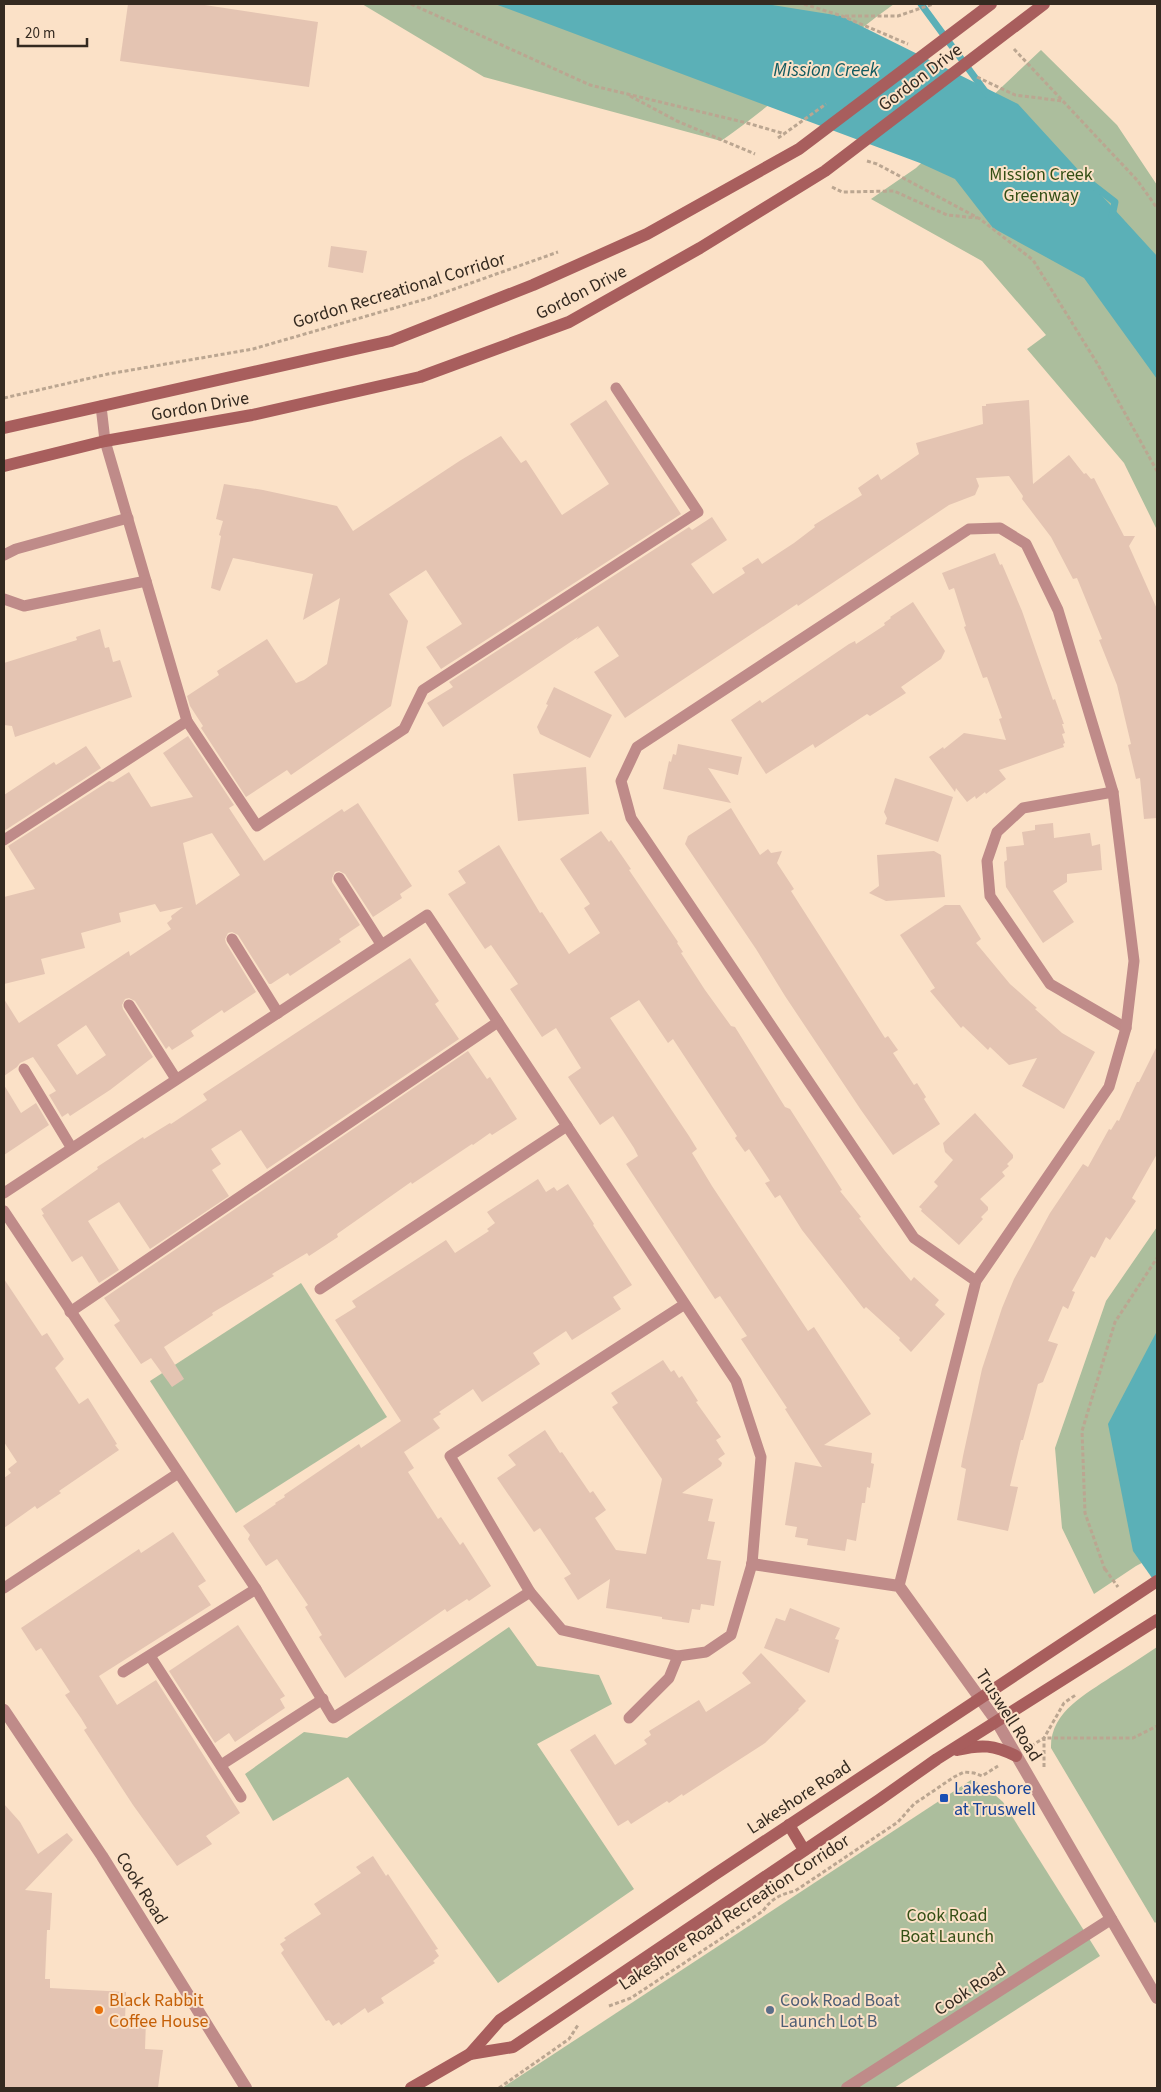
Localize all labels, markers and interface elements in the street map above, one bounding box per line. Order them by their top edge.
scale bar [18,15,86,47]
text: 20 m [25,23,55,44]
street label: Gordon Drive [873,38,967,117]
water label: Mission Creek [773,57,880,84]
park label: Mission Creek Greenway [989,162,1093,208]
street label: Gordon Recreational Corridor [290,246,509,335]
street label: Gordon Drive [531,259,631,326]
street label: Gordon Drive [149,386,251,427]
street label: Truswell Road [969,1664,1048,1766]
street label: Lakeshore Road [742,1754,856,1840]
place label: Lakeshore at Truswell [954,1776,1036,1822]
marker: Lakeshore at Truswell [938,1792,950,1804]
street label: Lakeshore Road Recreation Corridor [614,1828,855,1997]
street label: Cook Road [110,1847,174,1929]
park label: Cook Road Boat Launch [900,1903,994,1949]
street label: Cook Road [930,1957,1011,2022]
place label: Black Rabbit Coffee House [109,1988,208,2034]
place label: Cook Road Boat Launch Lot B [780,1988,900,2034]
marker: Black Rabbit Coffee House [93,2004,105,2016]
marker: Cook Road Boat Launch Lot B [764,2004,776,2016]

